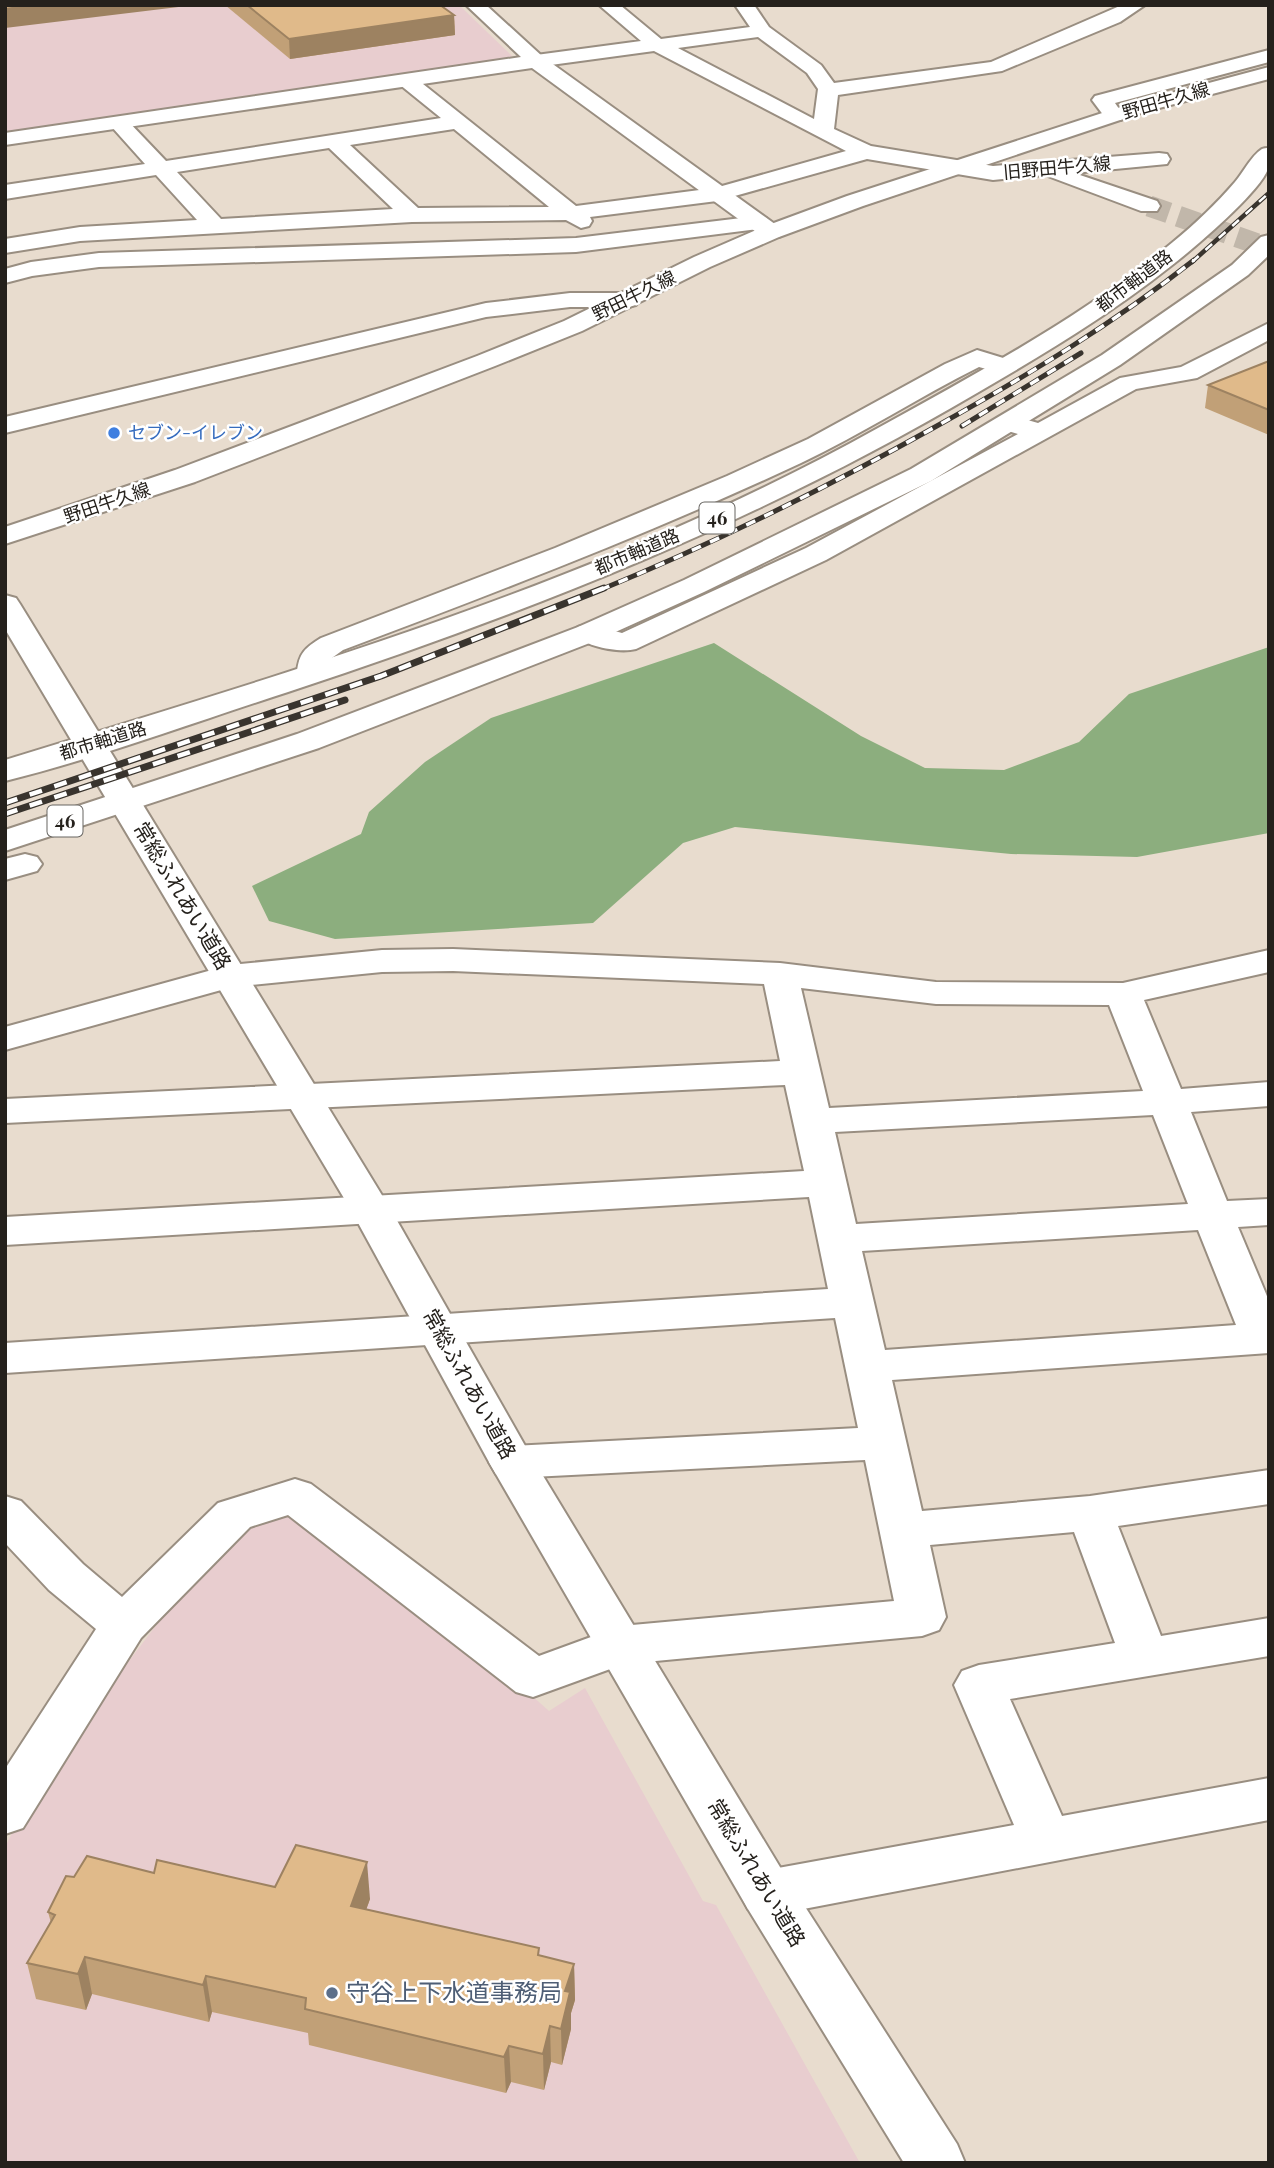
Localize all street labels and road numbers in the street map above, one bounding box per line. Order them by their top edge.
street label: 野田牛久線 [1119,76,1212,124]
street label: 旧野田牛久線 [1002,150,1112,184]
street label: 都市軸道路 [1090,244,1177,317]
street label: 野田牛久線 [588,265,679,326]
street label: 野田牛久線 [60,476,153,528]
road number: 46 [700,503,734,534]
street label: 都市軸道路 [590,522,683,580]
street label: 都市軸道路 [56,715,149,765]
road number: 46 [48,806,82,836]
street label: 常総ふれあい道路 [128,816,239,974]
street label: 常総ふれあい道路 [418,1303,524,1463]
street label: 常総ふれあい道路 [702,1793,813,1951]

